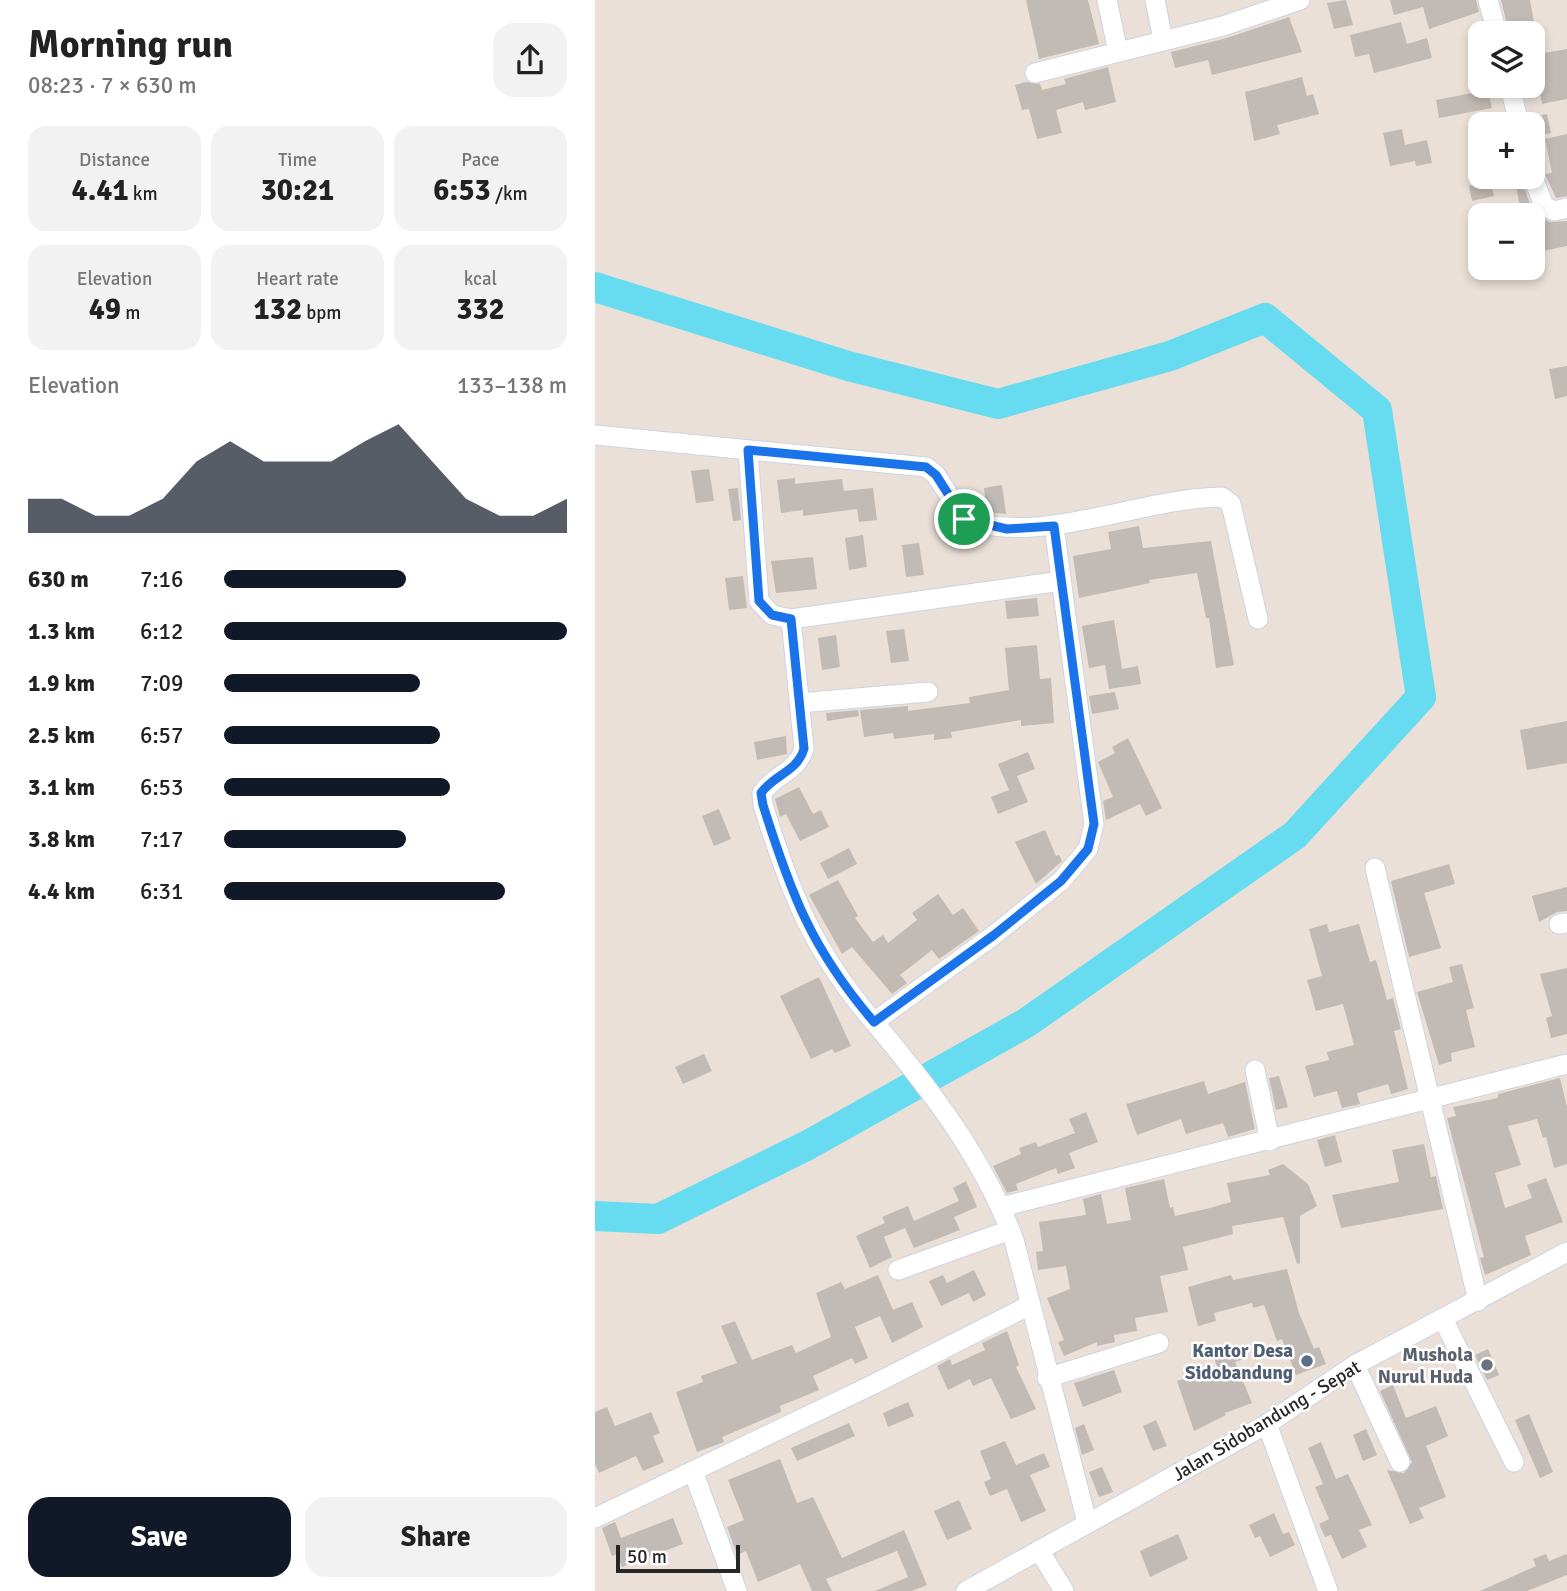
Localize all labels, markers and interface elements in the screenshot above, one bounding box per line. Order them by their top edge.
text: Morning run [28,21,233,68]
map controls [1468,21,1545,280]
button: layers [1468,21,1545,98]
button: share [493,23,567,97]
text: 08:23 · 7 × 630 m [28,71,197,100]
button: + [1468,112,1545,189]
text: Distance [79,148,150,172]
text: Time [278,148,317,172]
text: Pace [461,148,500,172]
text: 4.41 [71,172,129,209]
text: 30:21 [261,172,334,209]
text: 6:53 [433,172,491,209]
text: km [129,182,158,206]
text: /km [491,182,528,206]
button: − [1468,203,1545,280]
text: Elevation [77,267,152,291]
text: Heart rate [256,267,339,291]
text: kcal [464,267,497,291]
text: 49 [89,291,121,328]
text: 132 [253,291,302,328]
text: 332 [456,291,505,328]
text: m [121,301,140,325]
text: bpm [302,301,342,325]
text: Elevation [28,371,120,400]
text: 133–138 m [457,371,567,400]
pin [934,489,994,549]
icon: arrive [945,500,983,538]
text: 630 m [28,565,89,594]
text: 7:16 [140,565,183,594]
text: 1.3 km [28,617,95,646]
text: 6:12 [140,617,183,646]
text: 1.9 km [28,669,95,698]
text: 7:09 [140,669,183,698]
text: 2.5 km [28,721,95,750]
text: 6:57 [140,721,183,750]
text: 3.1 km [28,773,95,802]
text: 6:53 [140,773,183,802]
text: 3.8 km [28,825,95,854]
text: 7:17 [140,825,183,854]
text: 4.4 km [28,877,95,906]
text: 6:31 [140,877,183,906]
place label: Kantor Desa Sidobandung [1185,1339,1293,1385]
place label: Mushola Nurul Huda [1378,1343,1473,1389]
marker: Kantor Desa Sidobandung [1299,1353,1315,1369]
street label: Jalan Sidobandung - Sepat [1168,1355,1365,1487]
marker: Mushola Nurul Huda [1479,1357,1495,1373]
button: Save [28,1497,291,1577]
button: Share [305,1497,567,1577]
scale bar [616,1542,740,1574]
text: 50 m [627,1545,667,1569]

